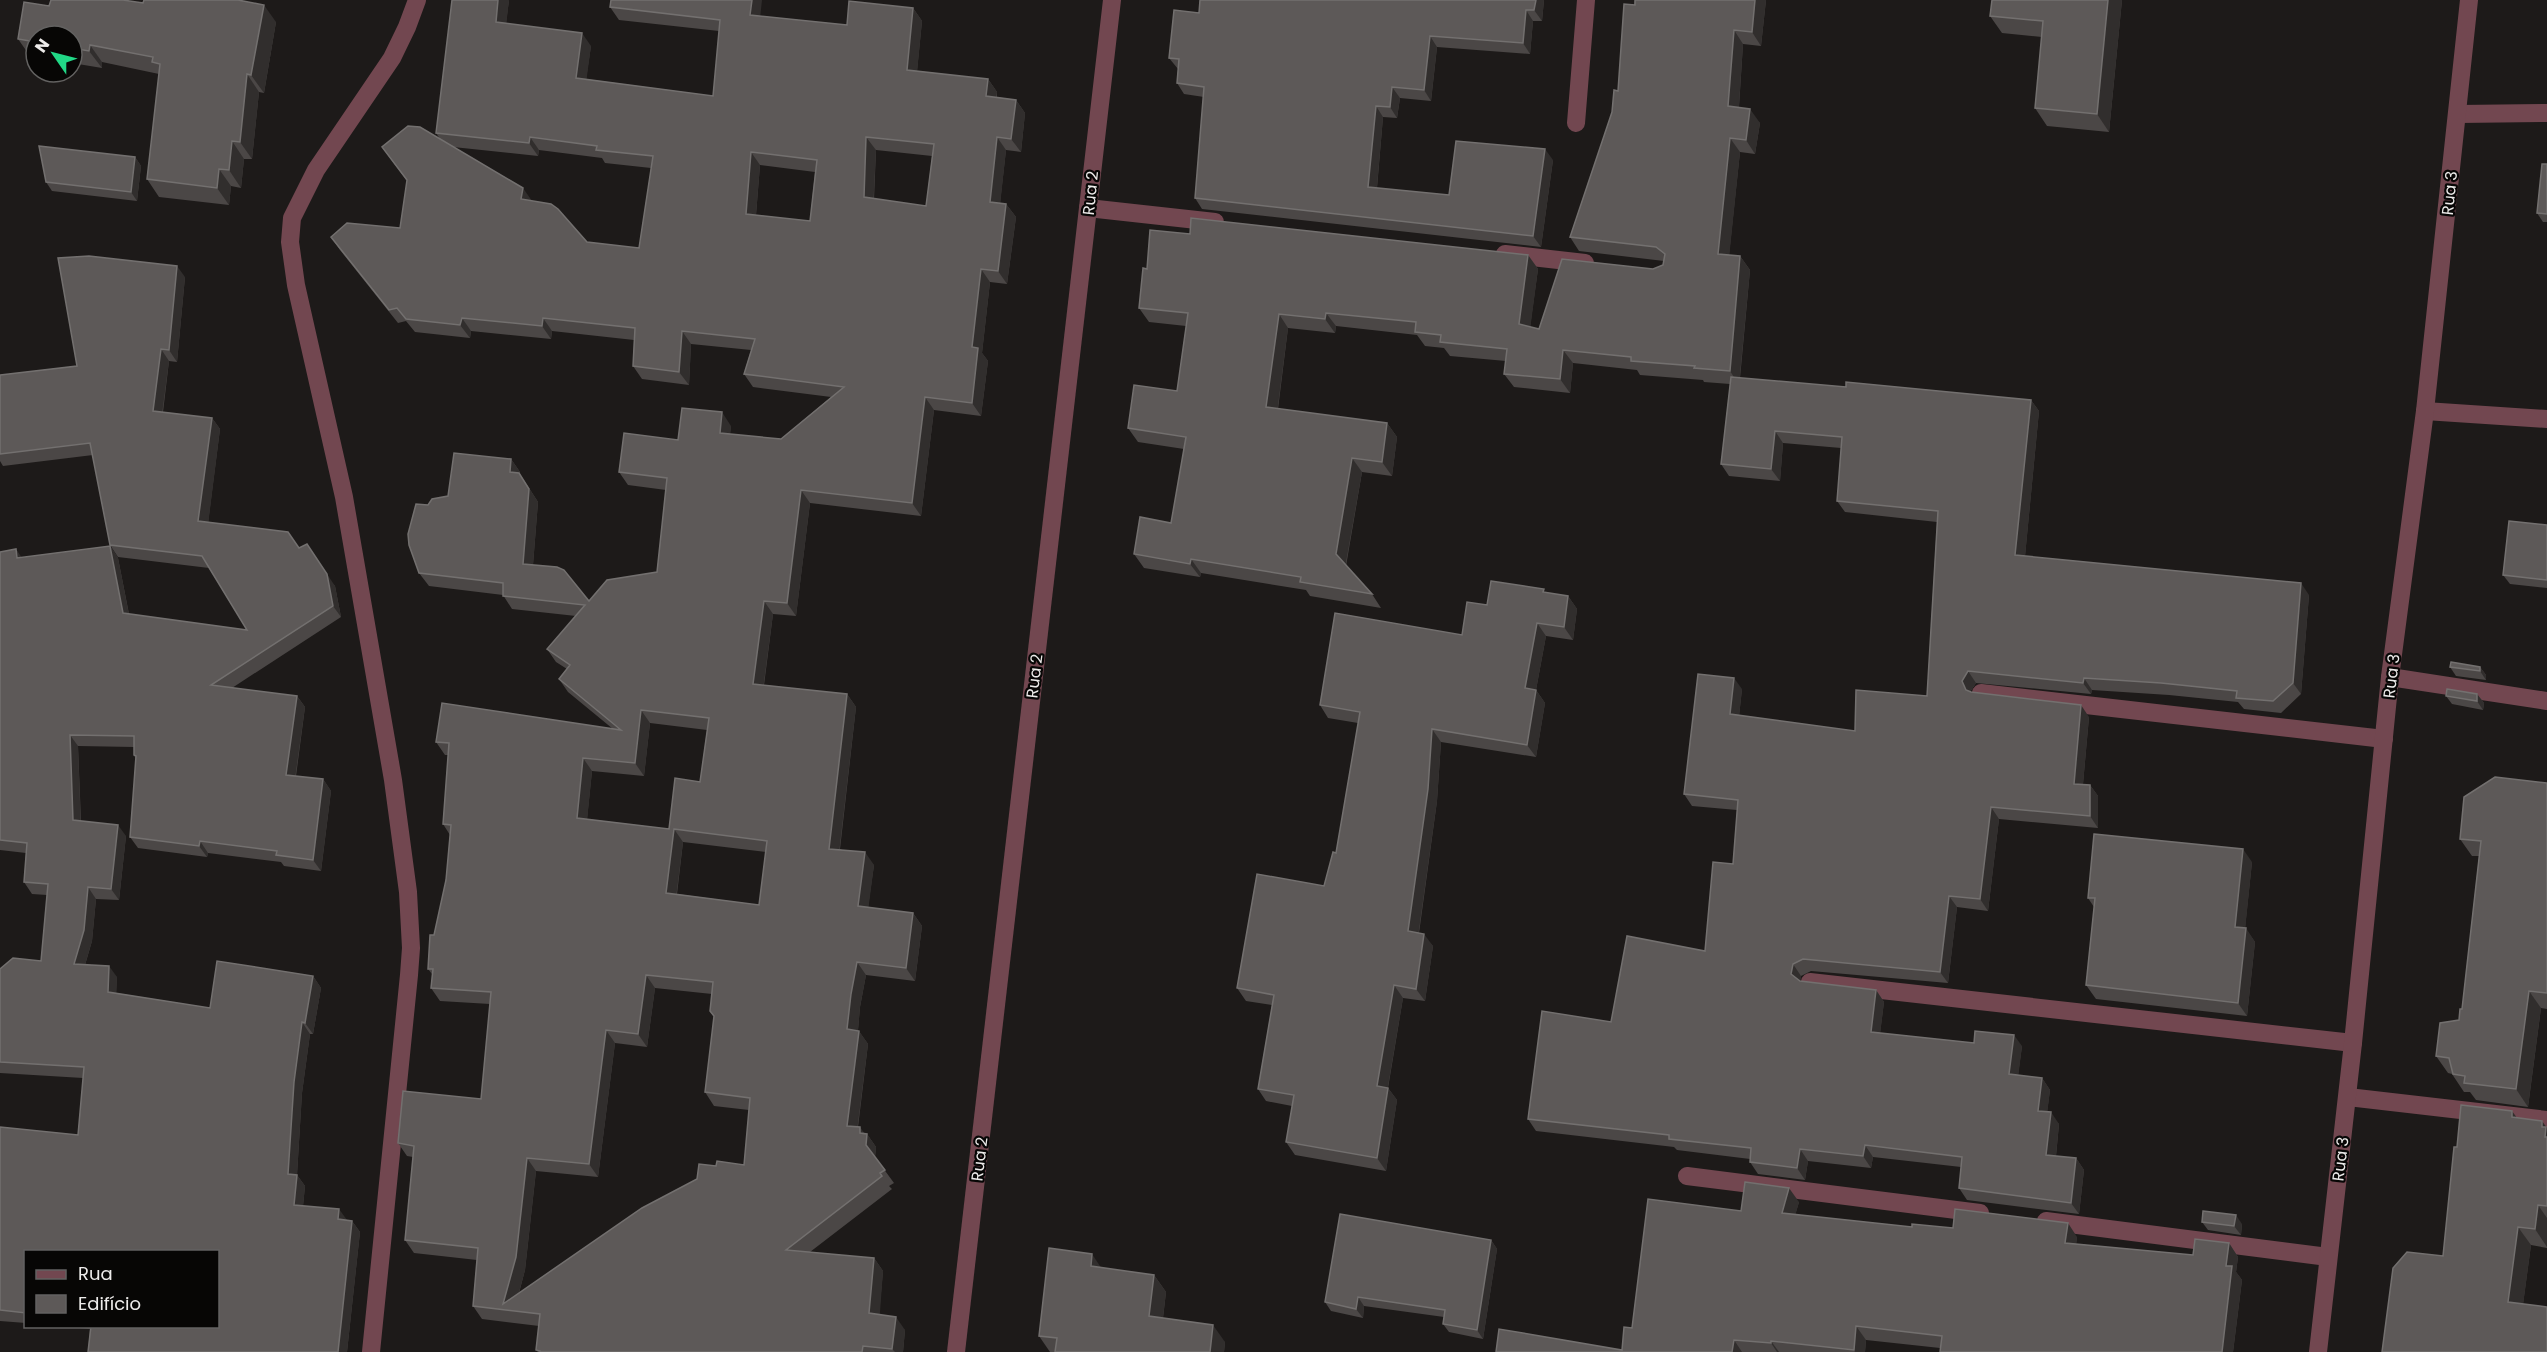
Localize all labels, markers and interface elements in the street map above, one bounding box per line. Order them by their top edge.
north arrow [24,24,84,84]
text: N [29,34,55,57]
street label: Rua 2 [1077,170,1104,216]
street label: Rua 3 [2436,170,2463,216]
street label: Rua 2 [1020,653,1049,699]
street label: Rua 3 [2377,653,2406,700]
street label: Rua 2 [965,1136,994,1182]
street label: Rua 3 [2326,1136,2355,1183]
legend [24,1250,219,1328]
text: Rua [78,1261,113,1286]
text: Edifício [78,1291,141,1316]

